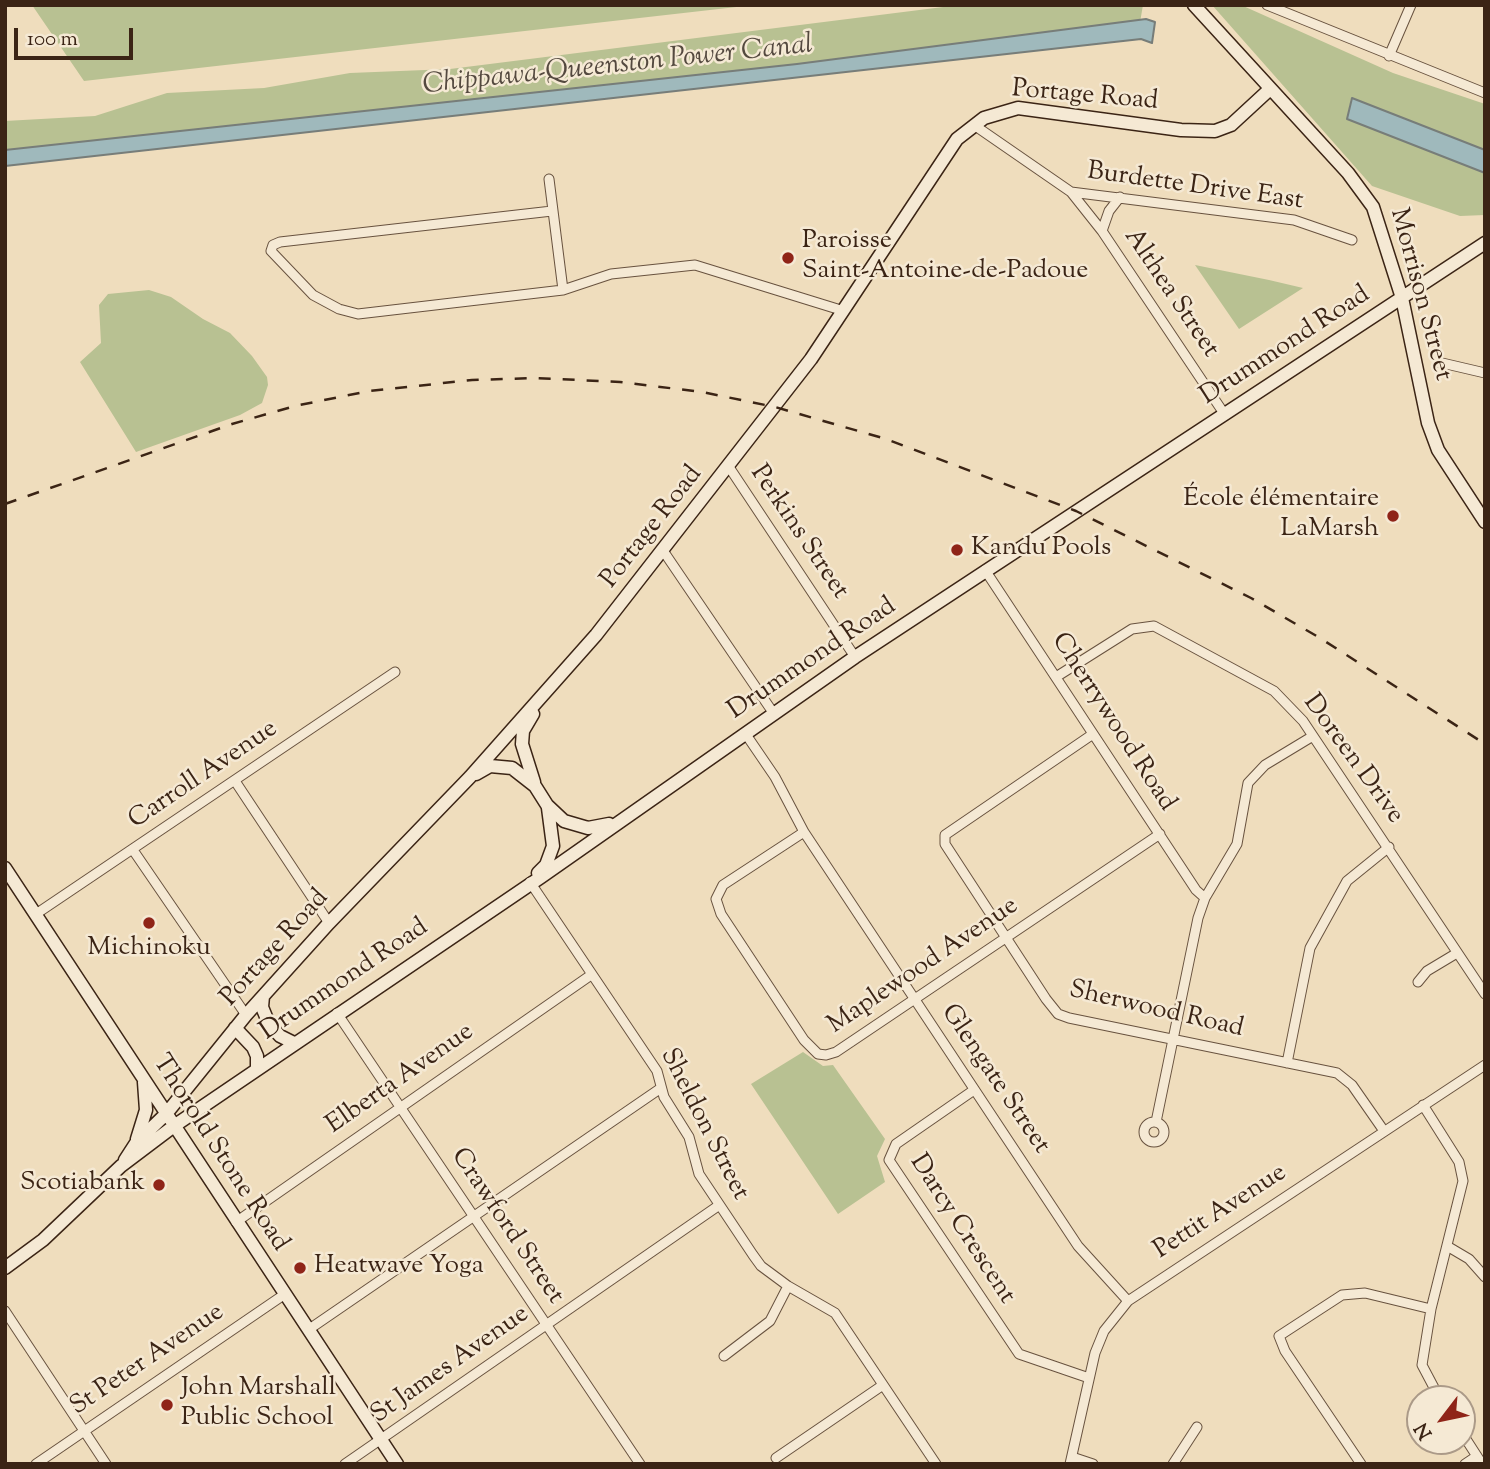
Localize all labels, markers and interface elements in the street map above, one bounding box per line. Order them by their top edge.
scale bar [18,14,136,58]
text: 100 m [27,25,78,55]
water label: Chippawa-Queenston Power Canal [421,30,815,104]
street label: Portage Road [1011,75,1159,119]
street label: Burdette Drive East [1085,157,1305,219]
street label: Morrison Street [1381,205,1457,385]
street label: Althea Street [1115,224,1225,364]
place label: Paroisse Saint-Antoine-de-Padoue [802,227,1088,288]
marker: Paroisse Saint-Antoine-de-Padoue [780,250,796,266]
street label: Drummond Road [1195,281,1377,413]
street label: Perkins Street [742,460,854,606]
street label: Portage Road [596,461,710,595]
place label: École élémentaire LaMarsh [1183,485,1379,546]
marker: École élémentaire LaMarsh [1385,508,1401,524]
place label: Kandu Pools [971,534,1111,566]
marker: Kandu Pools [949,542,965,558]
street label: Drummond Road [723,592,903,728]
street label: Cherrywood Road [1043,628,1181,818]
street label: Doreen Drive [1295,689,1409,831]
street label: Carroll Avenue [124,715,284,837]
street label: Portage Road [215,884,337,1014]
street label: Maplewood Avenue [823,892,1025,1042]
street label: Drummond Road [255,913,435,1049]
marker: Michinoku [141,915,157,931]
place label: Michinoku [87,934,211,966]
street label: Sherwood Road [1066,976,1246,1046]
street label: Glengate Street [933,999,1055,1161]
street label: Elberta Avenue [321,1018,481,1142]
street label: Sheldon Street [651,1044,755,1206]
street label: Thorold Stone Road [144,1050,294,1258]
street label: Crawford Street [442,1143,570,1311]
street label: Darcy Crescent [901,1149,1021,1311]
street label: Pettit Avenue [1149,1159,1293,1267]
place label: Scotiabank [20,1169,145,1201]
marker: Scotiabank [151,1177,167,1193]
place label: Heatwave Yoga [314,1252,484,1284]
marker: Heatwave Yoga [292,1260,308,1276]
street label: St Peter Avenue [65,1298,231,1424]
street label: St James Avenue [366,1300,536,1432]
place label: John Marshall Public School [181,1374,336,1436]
north arrow [1406,1385,1476,1455]
marker: John Marshall Public School [159,1397,175,1413]
text: N [1409,1417,1440,1444]

